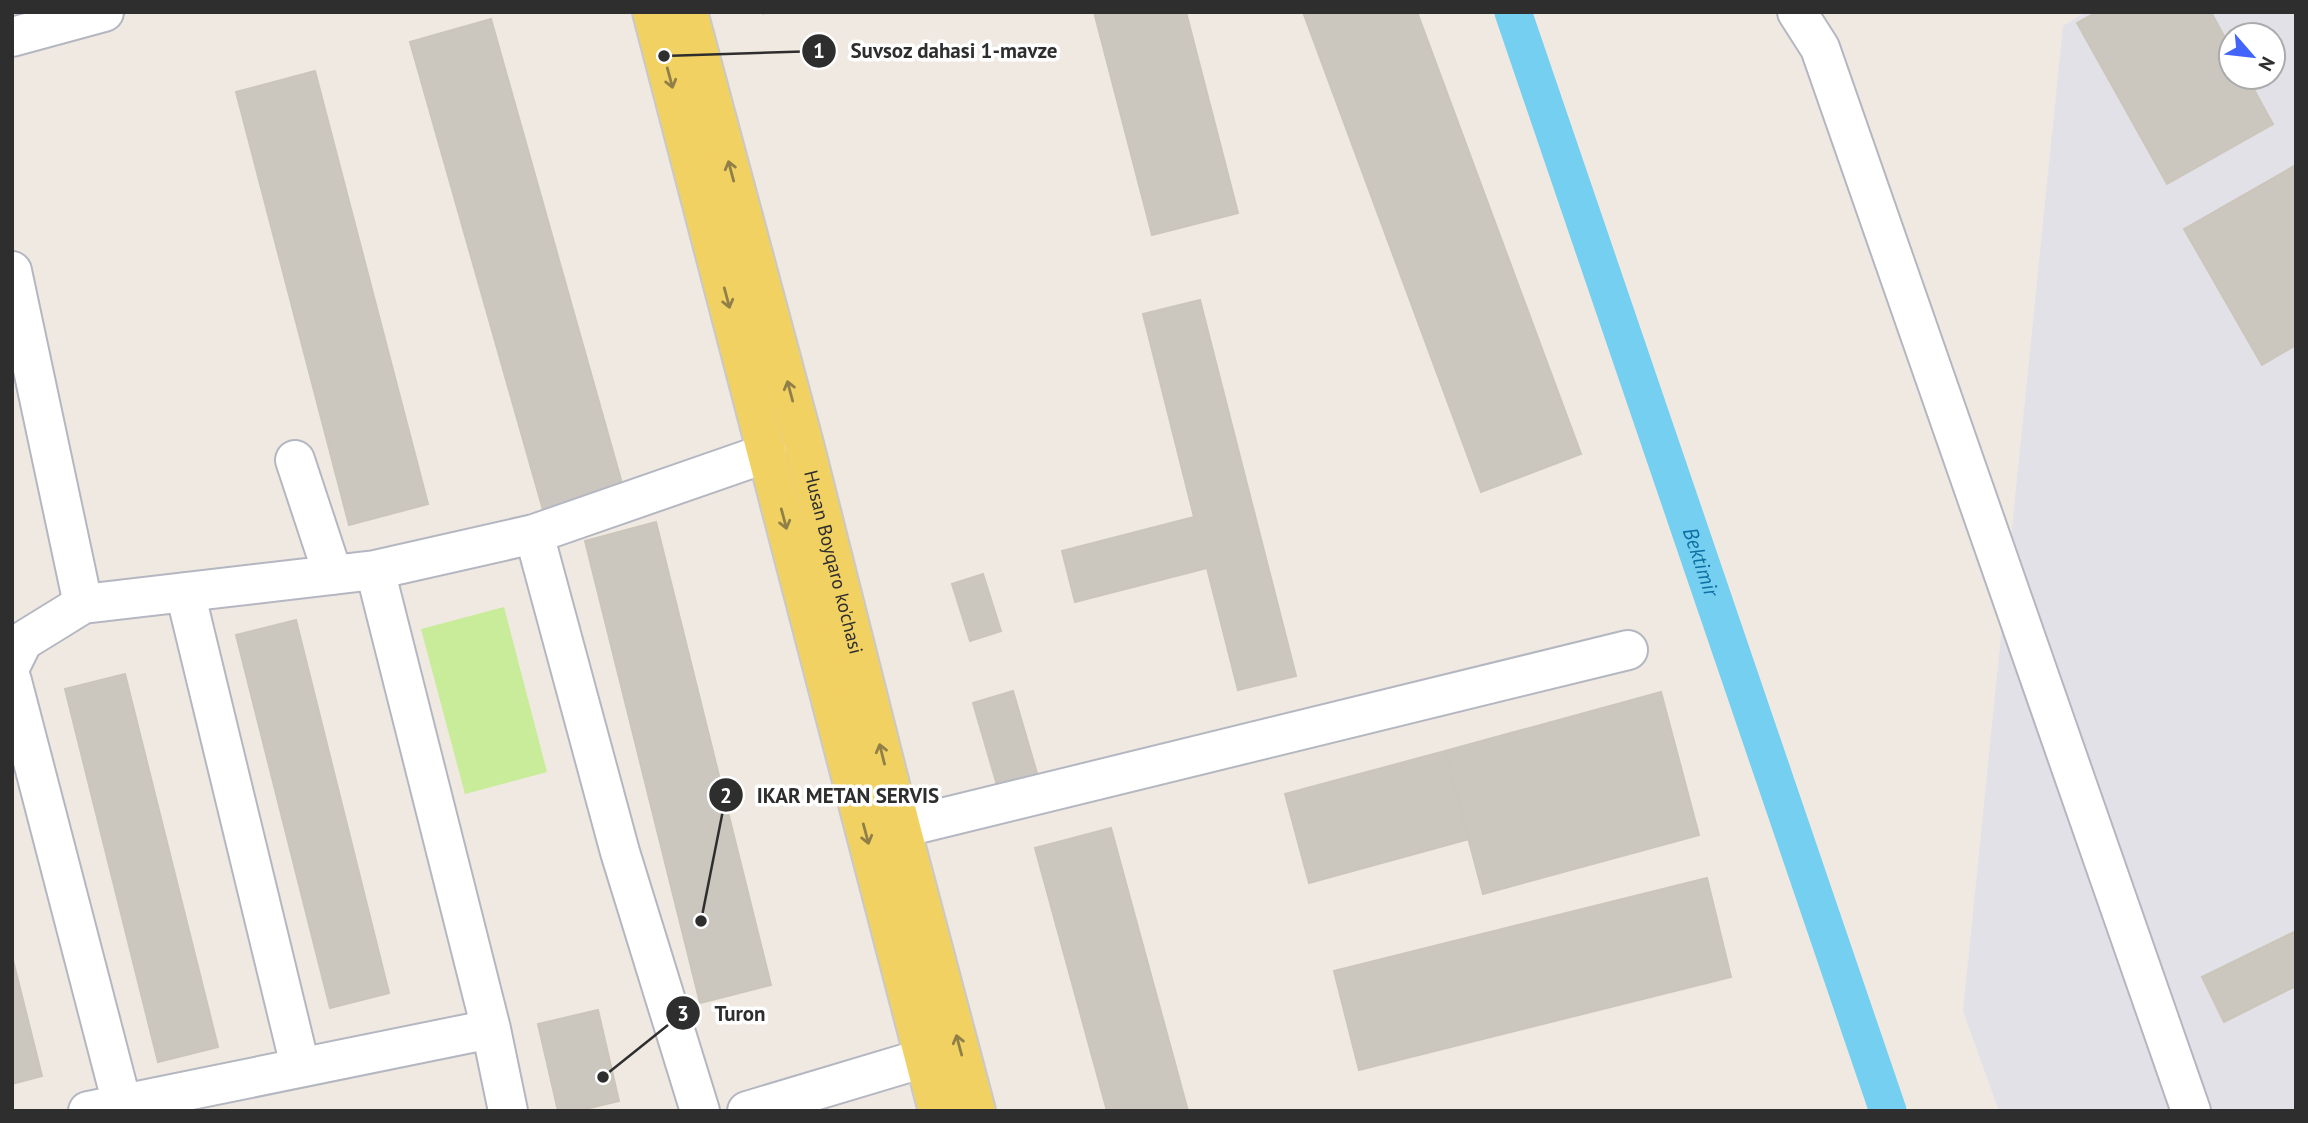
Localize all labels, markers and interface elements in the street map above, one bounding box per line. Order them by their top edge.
north arrow [2217,21,2287,91]
callout: Suvsoz dahasi 1-mavze [801,30,1072,72]
text: 1 [813,37,825,64]
text: Suvsoz dahasi 1-mavze [850,37,1058,64]
text: N [2253,53,2281,75]
one-way arrow [664,67,677,89]
one-way arrow [724,160,737,183]
one-way arrow [721,287,734,309]
one-way arrow [782,380,795,402]
street label: Husan Boyqaro ko'chasi [799,467,869,656]
one-way arrow [778,507,791,529]
water label: Bektimir [1677,524,1726,602]
one-way arrow [875,743,888,766]
callout: IKAR METAN SERVIS [708,774,954,816]
text: 2 [720,782,732,809]
text: IKAR METAN SERVIS [757,782,939,809]
one-way arrow [860,822,873,845]
callout: Turon [665,992,780,1034]
text: 3 [677,1000,689,1027]
text: Turon [714,1000,766,1027]
one-way arrow [952,1034,965,1057]

